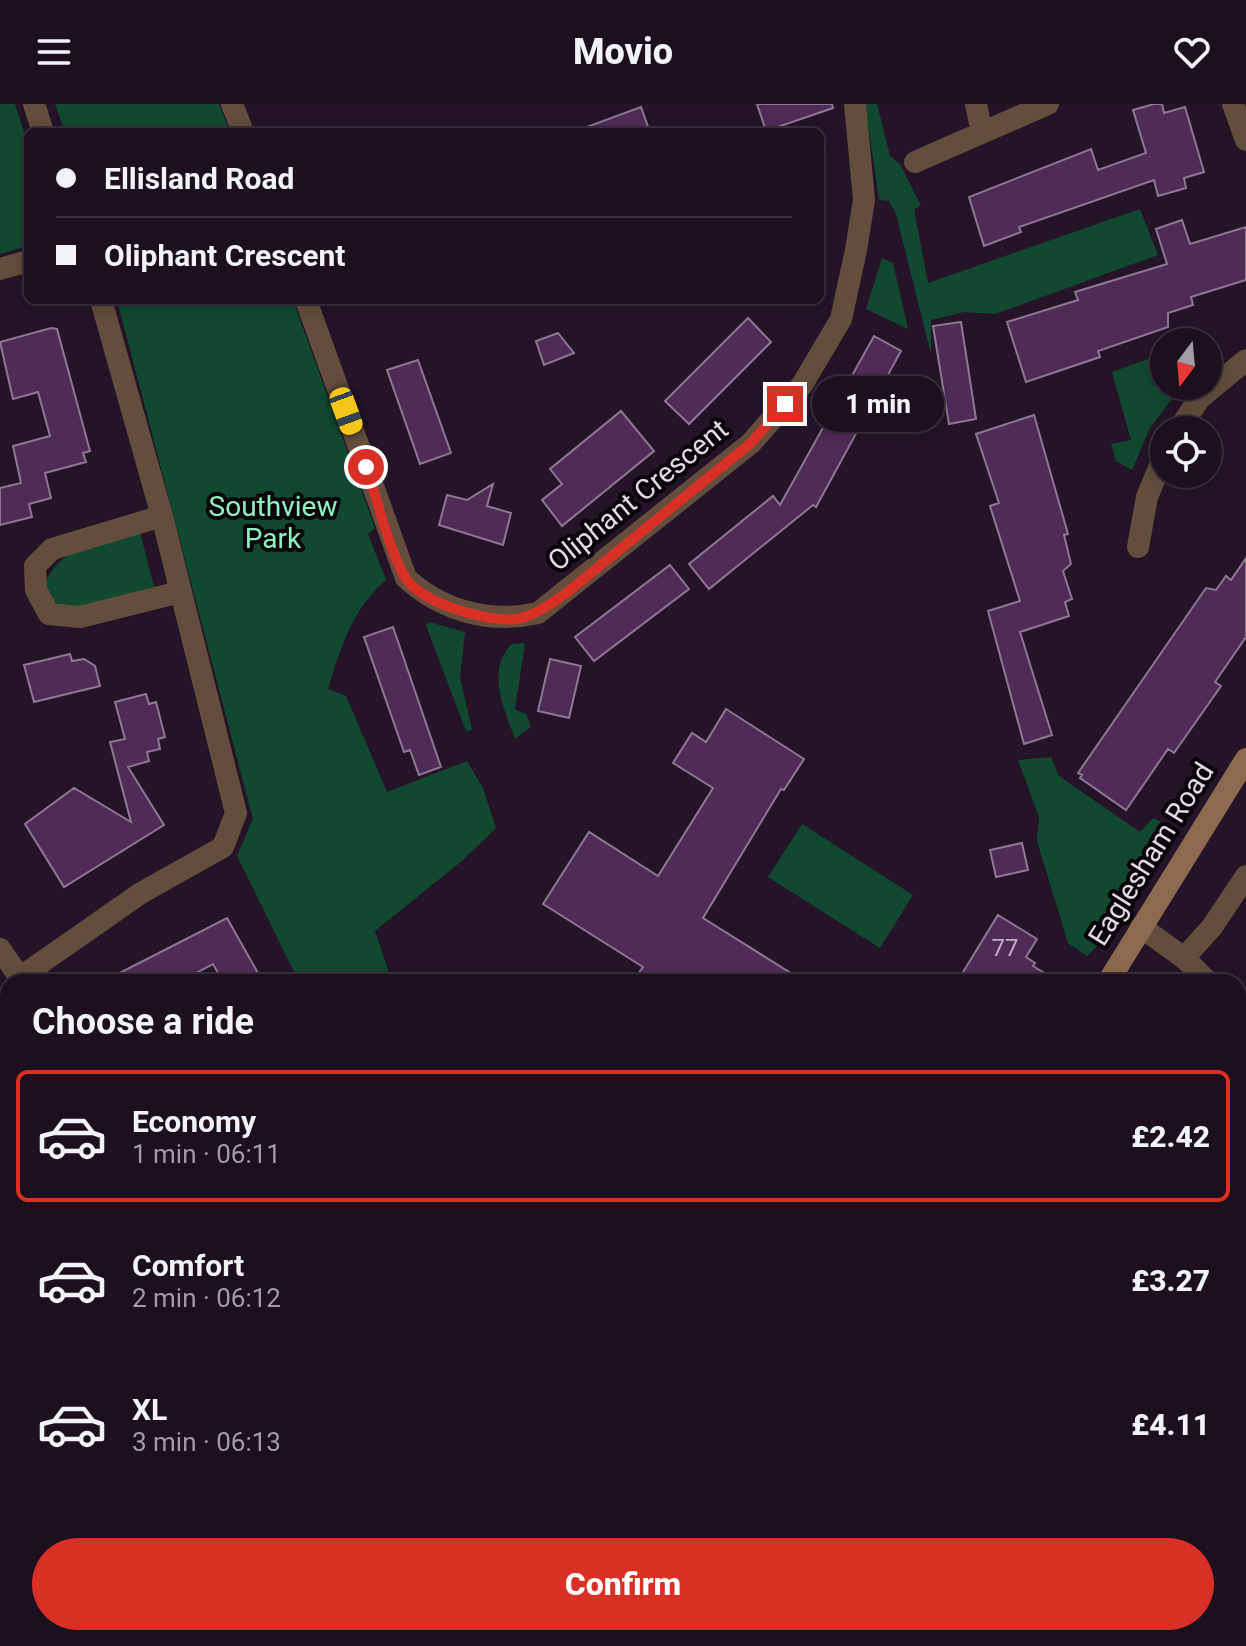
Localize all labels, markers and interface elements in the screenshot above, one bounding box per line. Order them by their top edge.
icon: menu [32,30,76,74]
icon: heart [1170,30,1214,74]
text: Movio [573,31,673,73]
text: Ellisland Road [104,161,294,196]
text: Oliphant Crescent [104,238,345,273]
north arrow [1150,328,1222,400]
map controls [1150,328,1222,488]
callout: 1 min [813,376,945,432]
car [327,384,365,438]
route end [767,386,803,422]
text: 1 min [845,389,911,419]
street label: Oliphant Crescent [541,412,735,578]
button: locate [1150,416,1222,488]
route start [348,449,384,485]
park label: Southview Park [209,490,337,555]
street label: Eaglesham Road [1082,756,1220,952]
house number: 77 [992,934,1018,962]
text: Choose a ride [32,1001,254,1043]
icon: car [36,1100,108,1172]
text: Economy [132,1104,256,1139]
text: £2.42 [1131,1119,1210,1154]
text: 1 min · 06:11 [132,1139,281,1169]
icon: car [36,1244,108,1316]
text: Comfort [132,1248,244,1283]
text: £3.27 [1131,1263,1210,1298]
text: 2 min · 06:12 [132,1283,281,1313]
icon: car [36,1388,108,1460]
text: XL [132,1392,167,1427]
text: £4.11 [1131,1407,1210,1442]
text: 3 min · 06:13 [132,1427,281,1457]
button: Confirm [32,1538,1214,1630]

